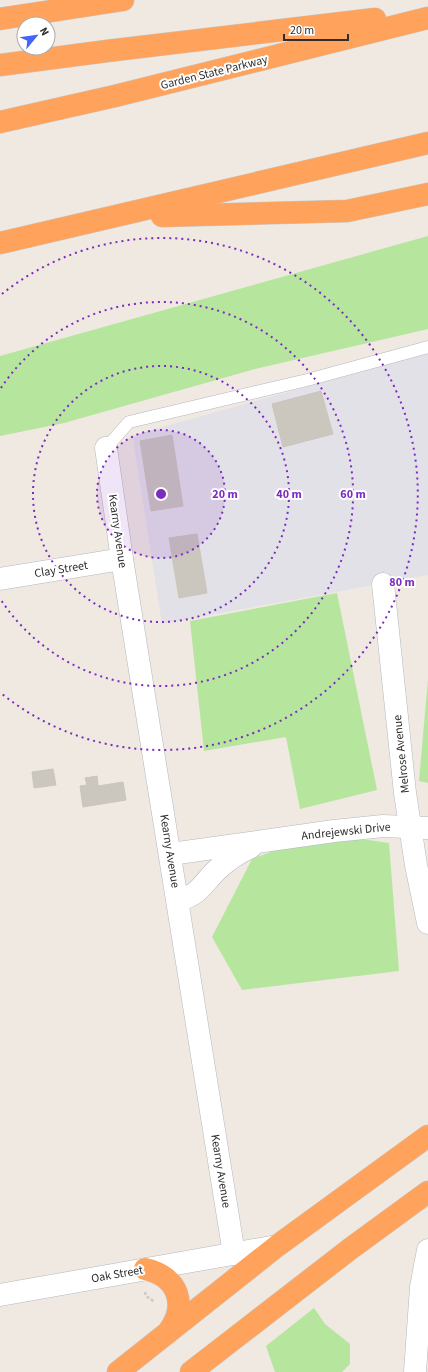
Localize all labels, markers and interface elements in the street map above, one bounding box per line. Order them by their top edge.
north arrow [16,16,56,56]
scale bar [284,16,348,42]
text: 20 m [290,22,314,39]
text: N [36,25,53,38]
street label: Garden State Parkway [159,51,270,94]
text: 20 m [212,486,238,503]
text: 40 m [276,486,302,503]
text: 60 m [340,486,366,503]
centre of rings [154,487,168,501]
street label: Kearny Avenue [104,493,131,569]
street label: Clay Street [33,557,89,582]
text: 80 m [389,574,415,591]
street label: Melrose Avenue [389,714,414,794]
street label: Kearny Avenue [155,813,184,889]
street label: Andrejewski Drive [301,818,392,845]
street label: Kearny Avenue [206,1133,235,1209]
street label: Oak Street [90,1262,144,1287]

